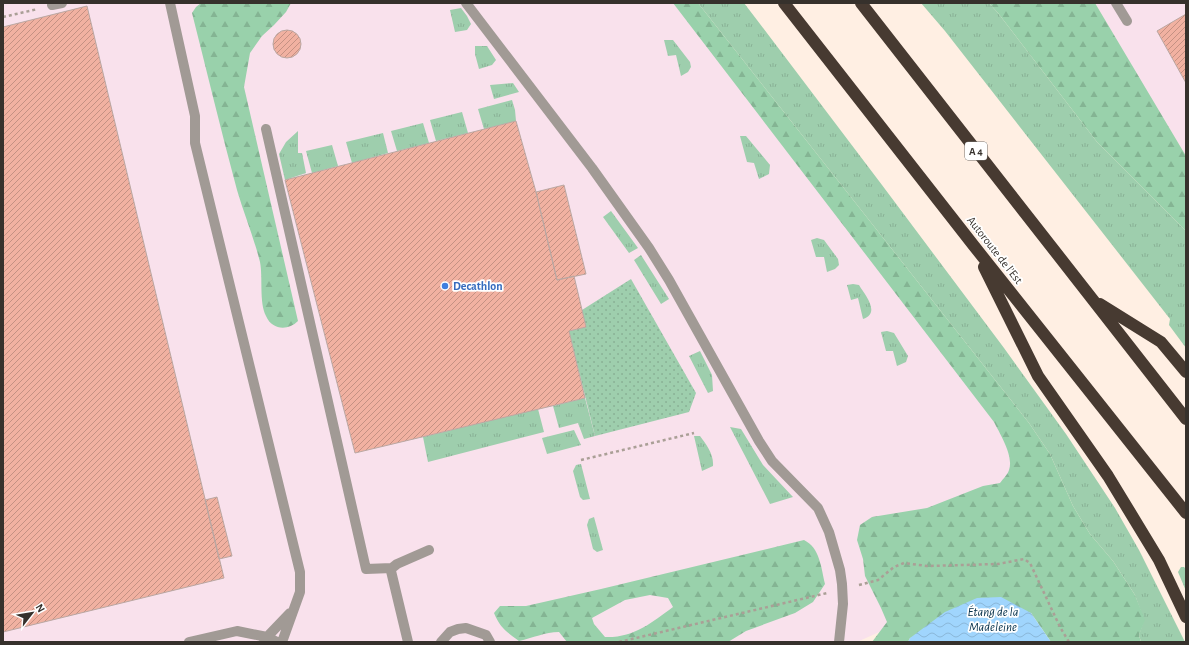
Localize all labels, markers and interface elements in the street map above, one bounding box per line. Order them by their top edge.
road number: A 4 [965,142,987,160]
street label: Autoroute de l’Est [965,214,1025,286]
place label: Decathlon [453,280,503,292]
marker: Decathlon [440,281,450,291]
north arrow [12,593,52,633]
text: N [33,602,47,614]
water label: Étang de la Madeleine [968,605,1019,634]

